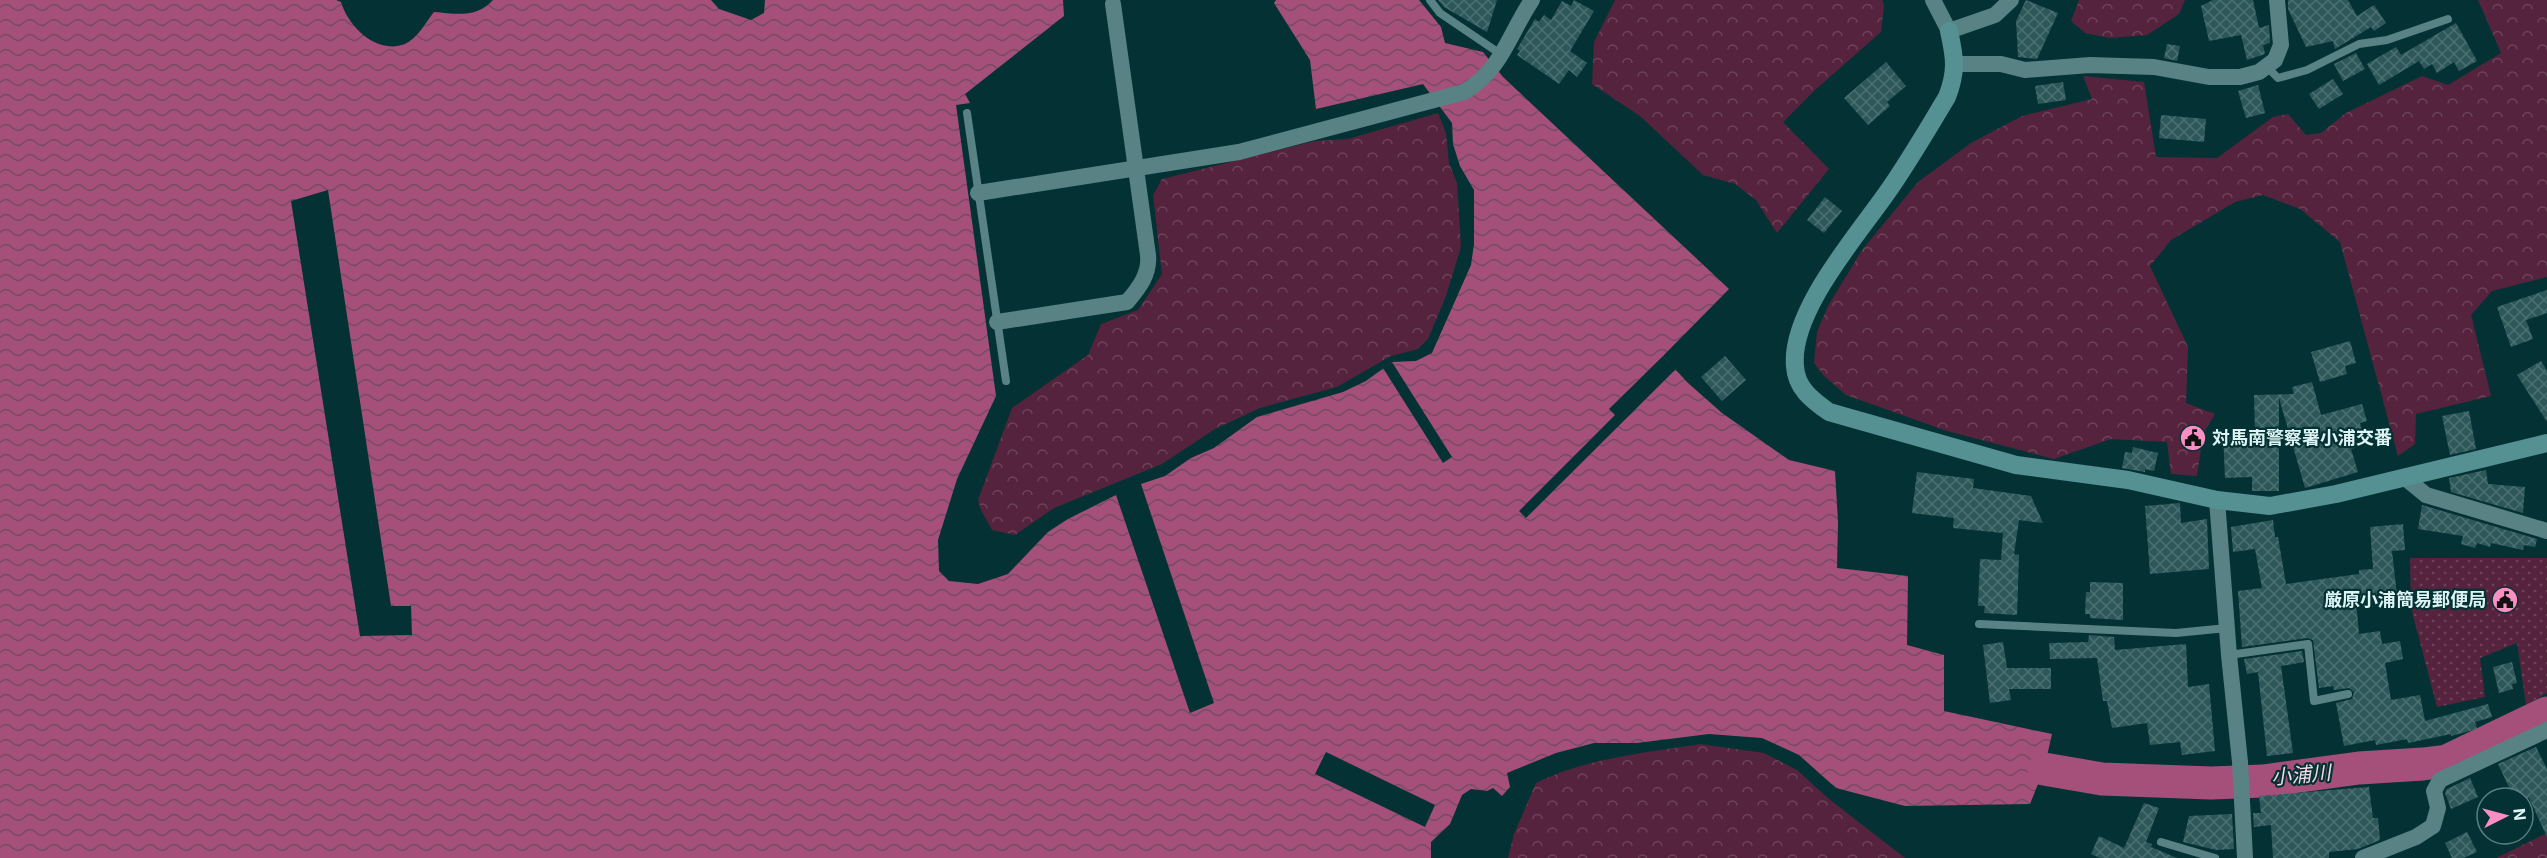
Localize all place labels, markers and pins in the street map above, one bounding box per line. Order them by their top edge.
public building icon: 対馬南警察署小浦交番 [2178,423,2208,453]
place label: 対馬南警察署小浦交番 [2212,427,2392,448]
public building icon: 厳原小浦簡易郵便局 [2490,585,2520,615]
place label: 厳原小浦簡易郵便局 [2324,589,2486,610]

